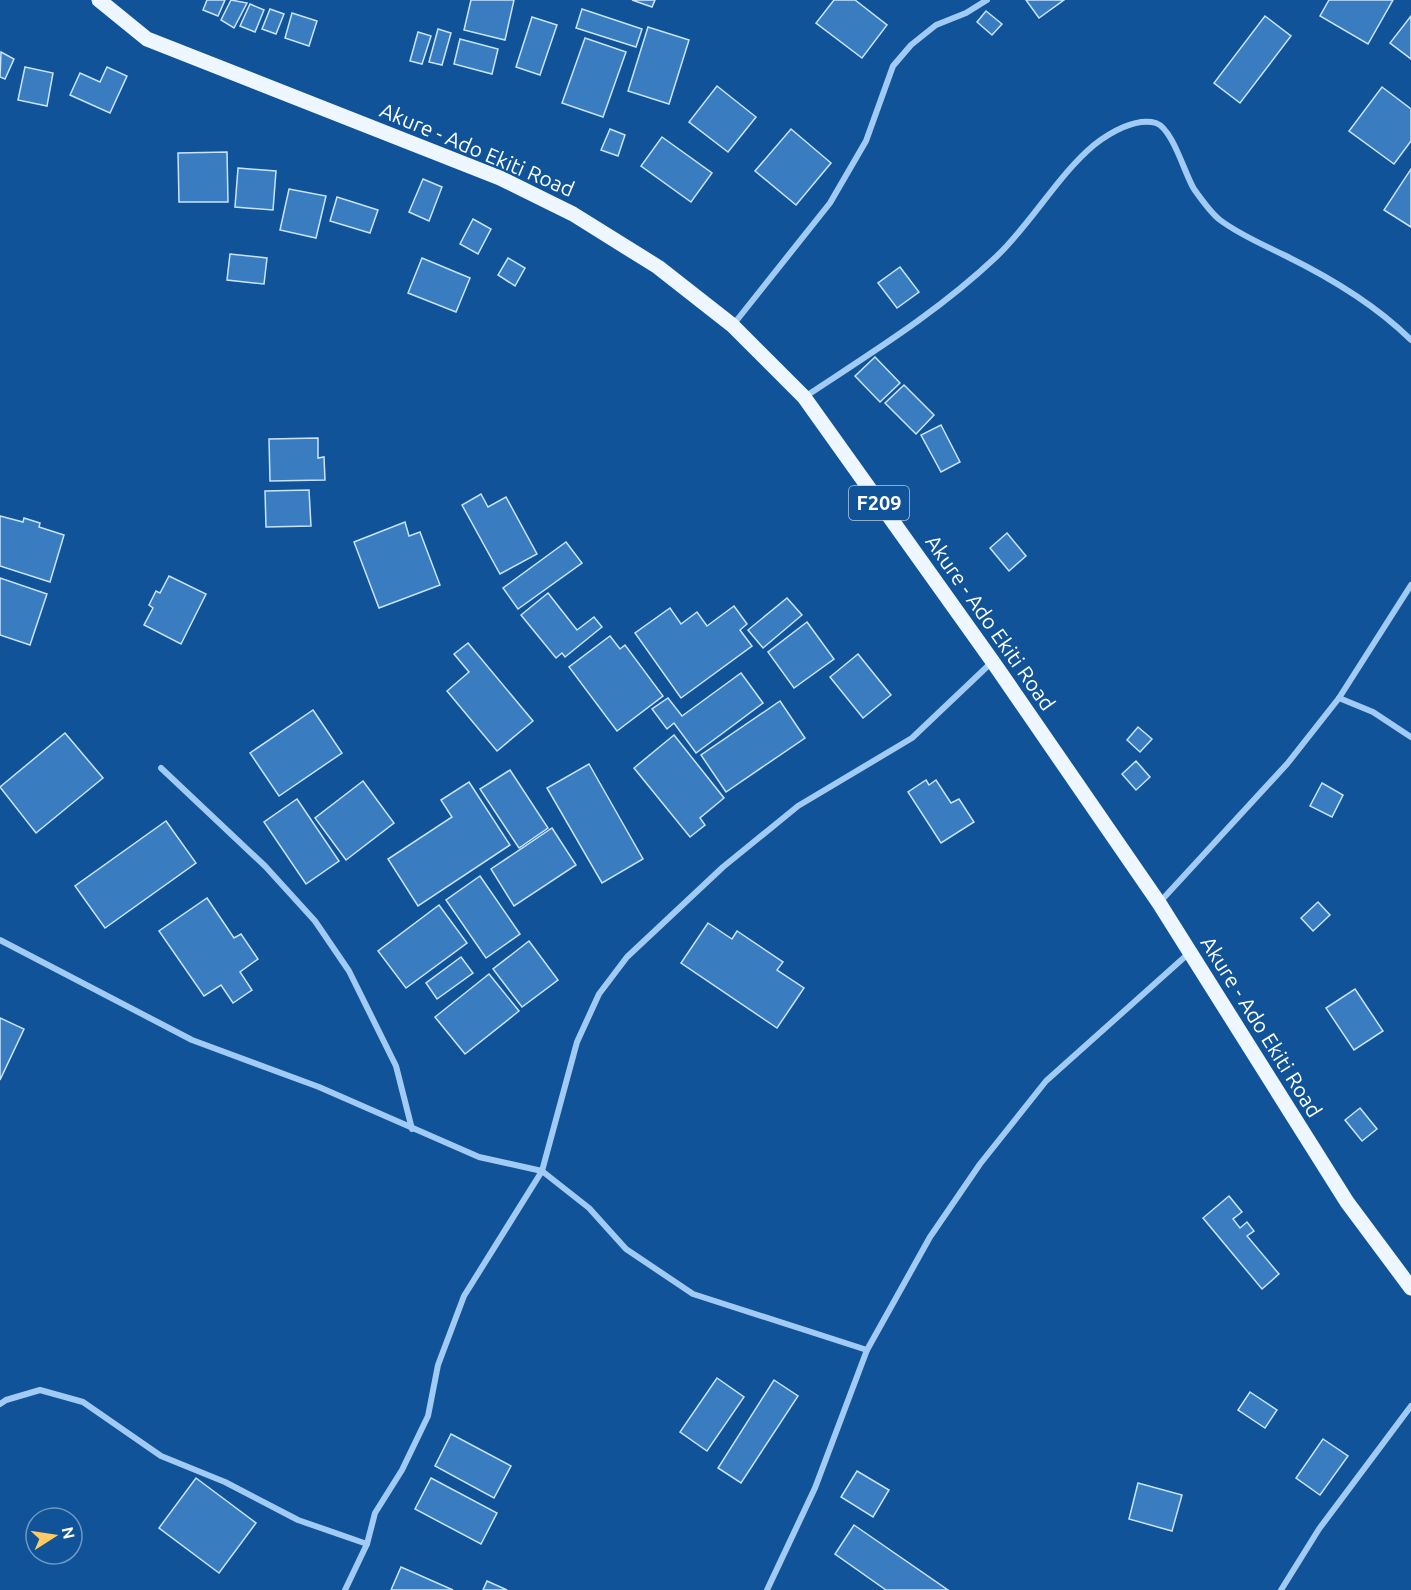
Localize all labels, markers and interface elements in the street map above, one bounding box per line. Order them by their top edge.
street label: Akure - Ado Ekiti Road [377,97,578,201]
road number: F209 [849,486,909,520]
street label: Akure - Ado Ekiti Road [921,530,1060,715]
street label: Akure - Ado Ekiti Road [1196,932,1327,1121]
north arrow [24,1506,84,1566]
text: N [59,1525,79,1541]

